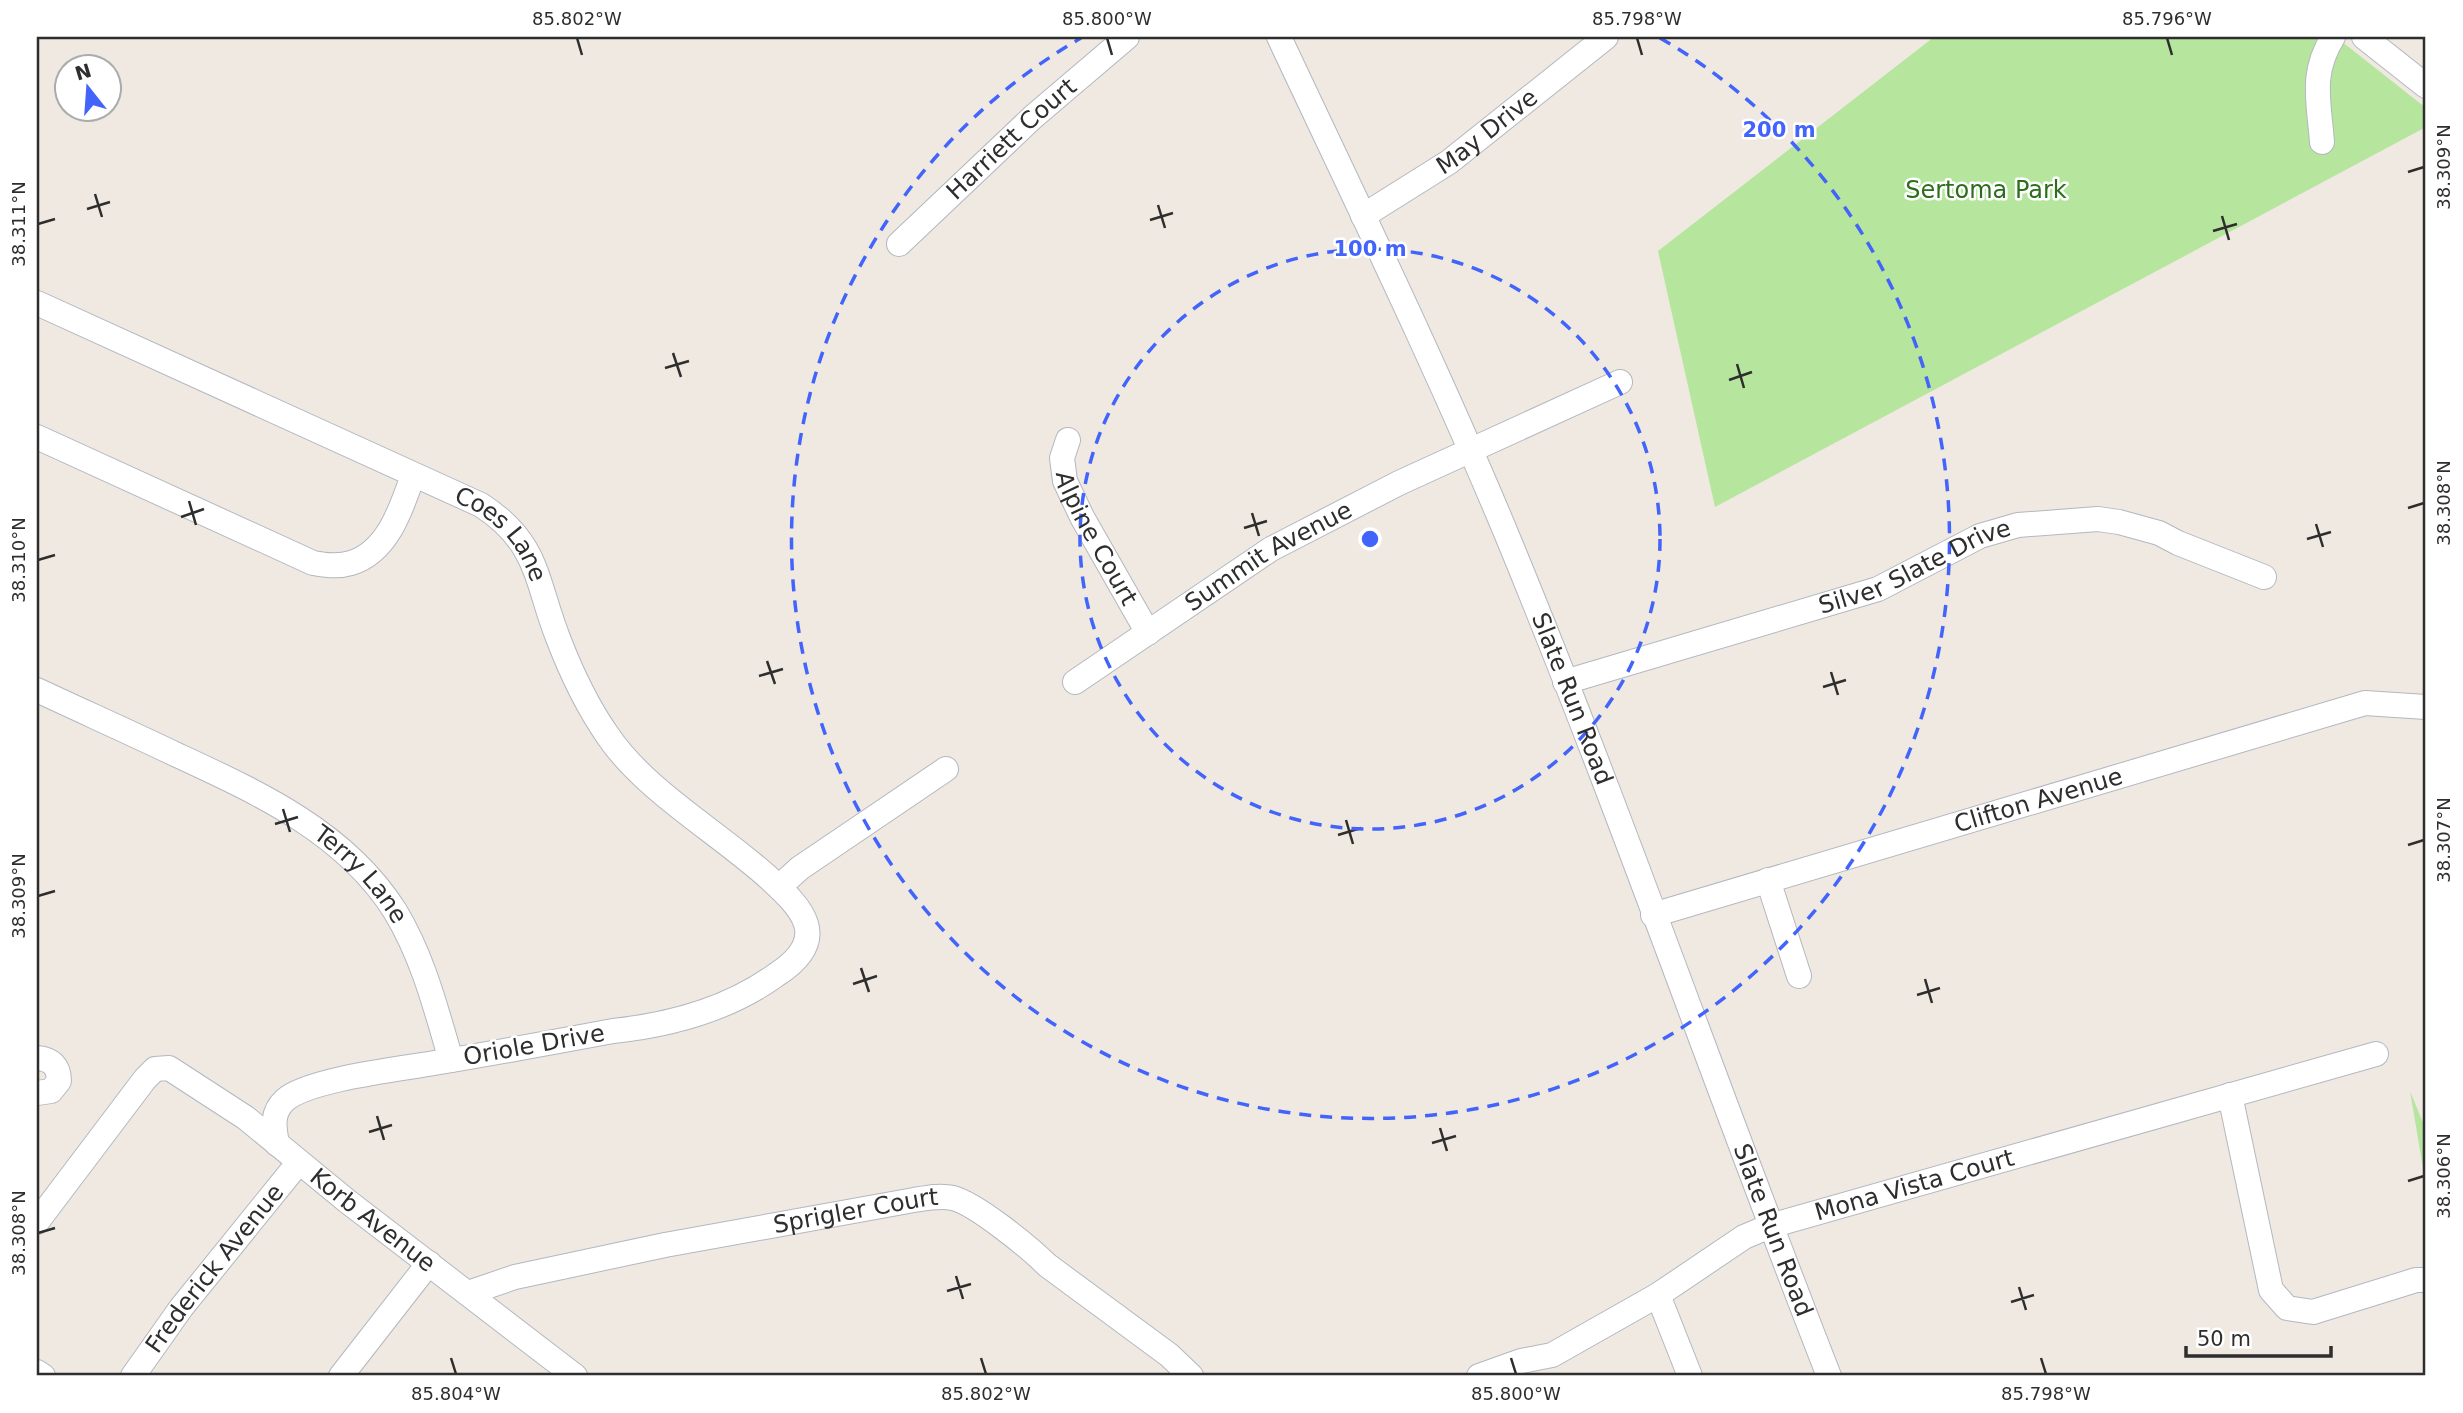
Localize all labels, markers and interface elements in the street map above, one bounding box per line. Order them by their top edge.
text: 85.802°W [532,8,622,29]
text: 85.800°W [1062,8,1152,29]
text: 85.798°W [1592,8,1682,29]
text: 85.796°W [2122,8,2212,29]
north arrow [52,52,122,122]
text: N [72,59,94,85]
street label: Harriett Court [941,72,1082,205]
street label: May Drive [1431,83,1543,180]
text: 200 m [1742,118,1816,142]
text: 38.309°N [2433,124,2454,210]
park label: Sertoma Park [1905,176,2067,204]
text: 38.311°N [8,181,29,267]
text: 100 m [1333,237,1407,261]
text: 38.308°N [2433,460,2454,546]
street label: Alpine Court [1050,470,1143,610]
street label: Coes Lane [451,481,552,585]
street label: Summit Avenue [1180,496,1357,617]
street label: Silver Slate Drive [1815,514,2014,620]
text: 38.310°N [8,517,29,603]
centre of rings [1358,527,1382,551]
street label: Slate Run Road [1526,609,1618,789]
street label: Clifton Avenue [1951,762,2126,839]
text: 38.307°N [2433,797,2454,883]
street label: Terry Lane [308,819,413,928]
text: 38.309°N [8,853,29,939]
street label: Oriole Drive [461,1019,607,1071]
text: 38.306°N [2433,1133,2454,1219]
street label: Slate Run Road [1728,1140,1818,1320]
street label: Mona Vista Court [1812,1143,2017,1227]
street label: Korb Avenue [305,1163,441,1278]
street label: Frederick Avenue [140,1179,289,1358]
street label: Sprigler Court [771,1183,940,1239]
text: 38.308°N [8,1190,29,1276]
scale bar [2186,1315,2332,1359]
text: 50 m [2197,1327,2251,1351]
text: 85.804°W [411,1383,501,1404]
text: 85.802°W [941,1383,1031,1404]
text: 85.800°W [1471,1383,1561,1404]
text: 85.798°W [2001,1383,2091,1404]

